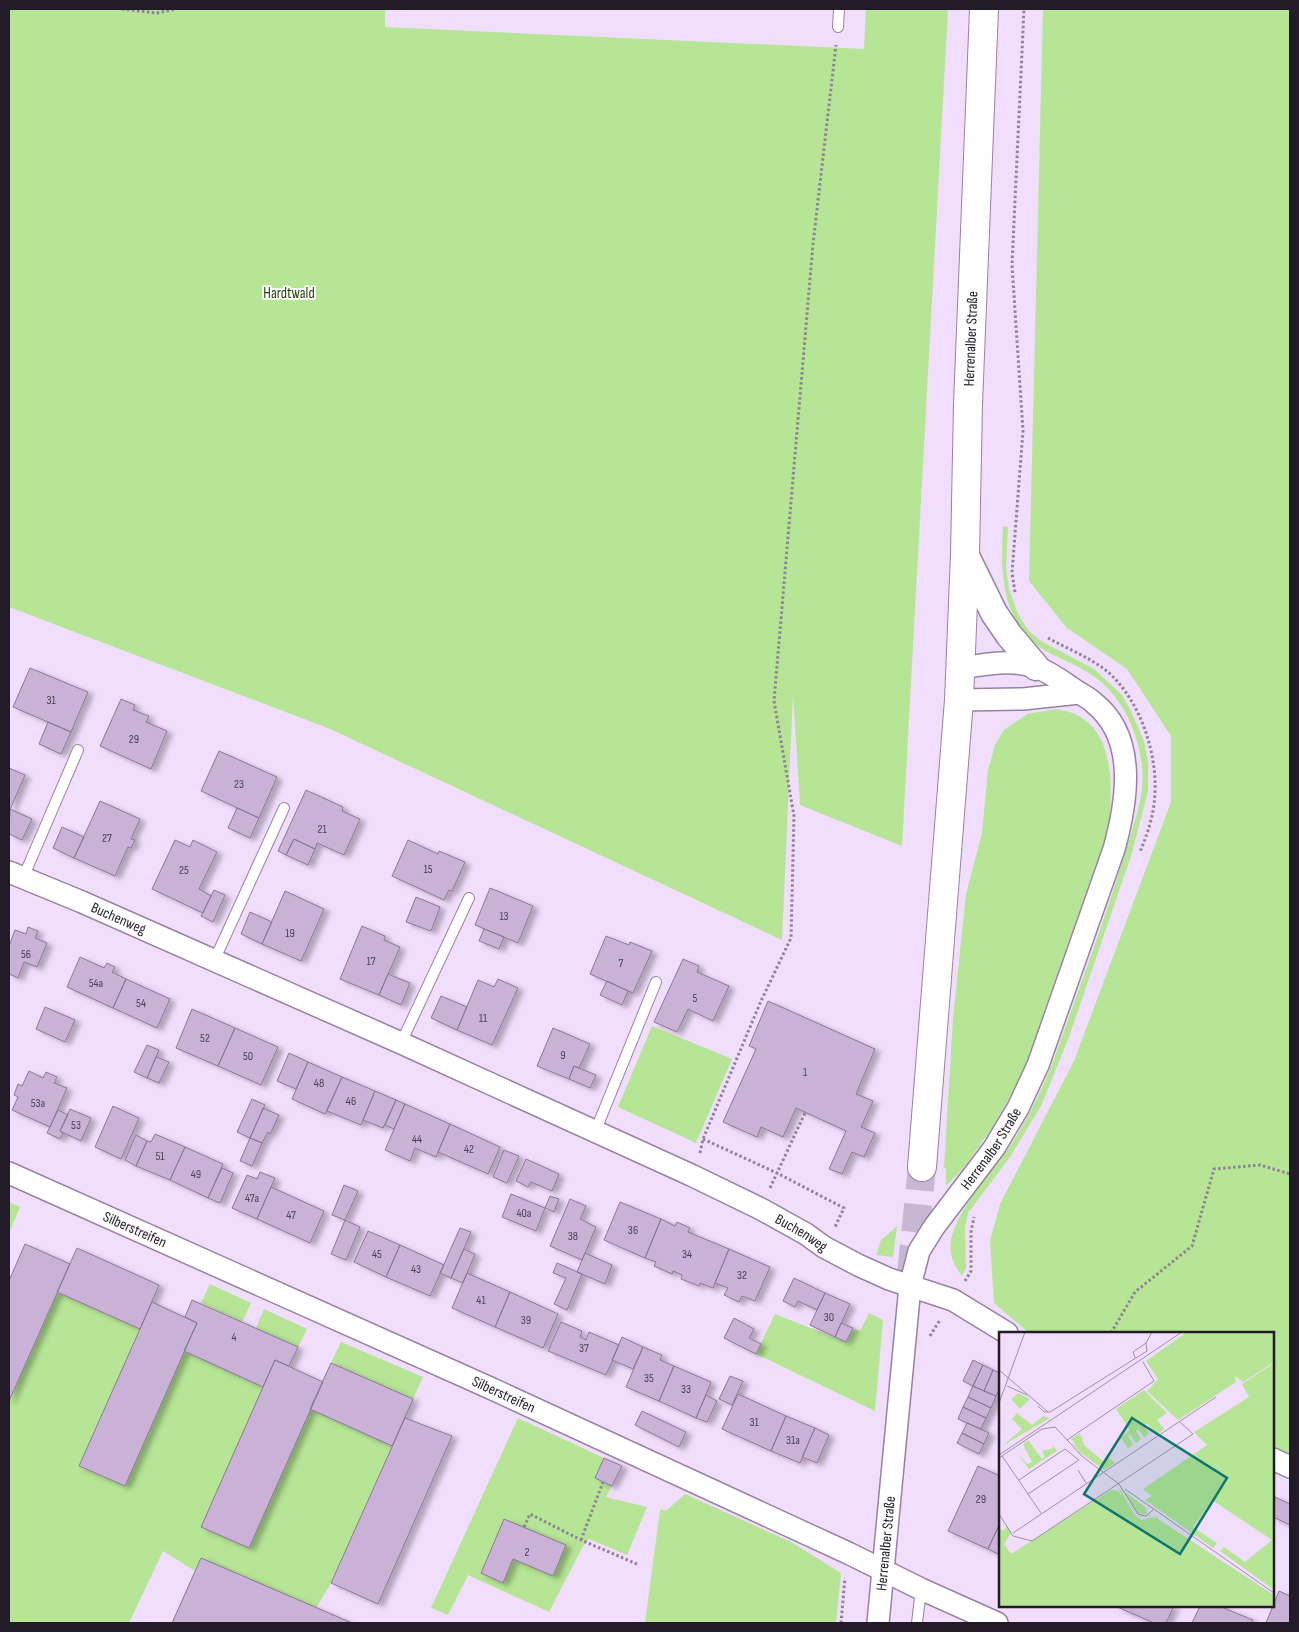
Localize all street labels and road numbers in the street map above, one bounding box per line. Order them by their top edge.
street label: Herrenalber Straße [959,291,982,387]
street label: Buchenweg [88,898,149,939]
street label: Herrenalber Straße [956,1104,1026,1193]
street label: Silberstreifen [100,1207,170,1252]
street label: Buchenweg [772,1209,831,1256]
street label: Silberstreifen [469,1372,538,1417]
street label: Herrenalber Straße [872,1495,900,1592]

